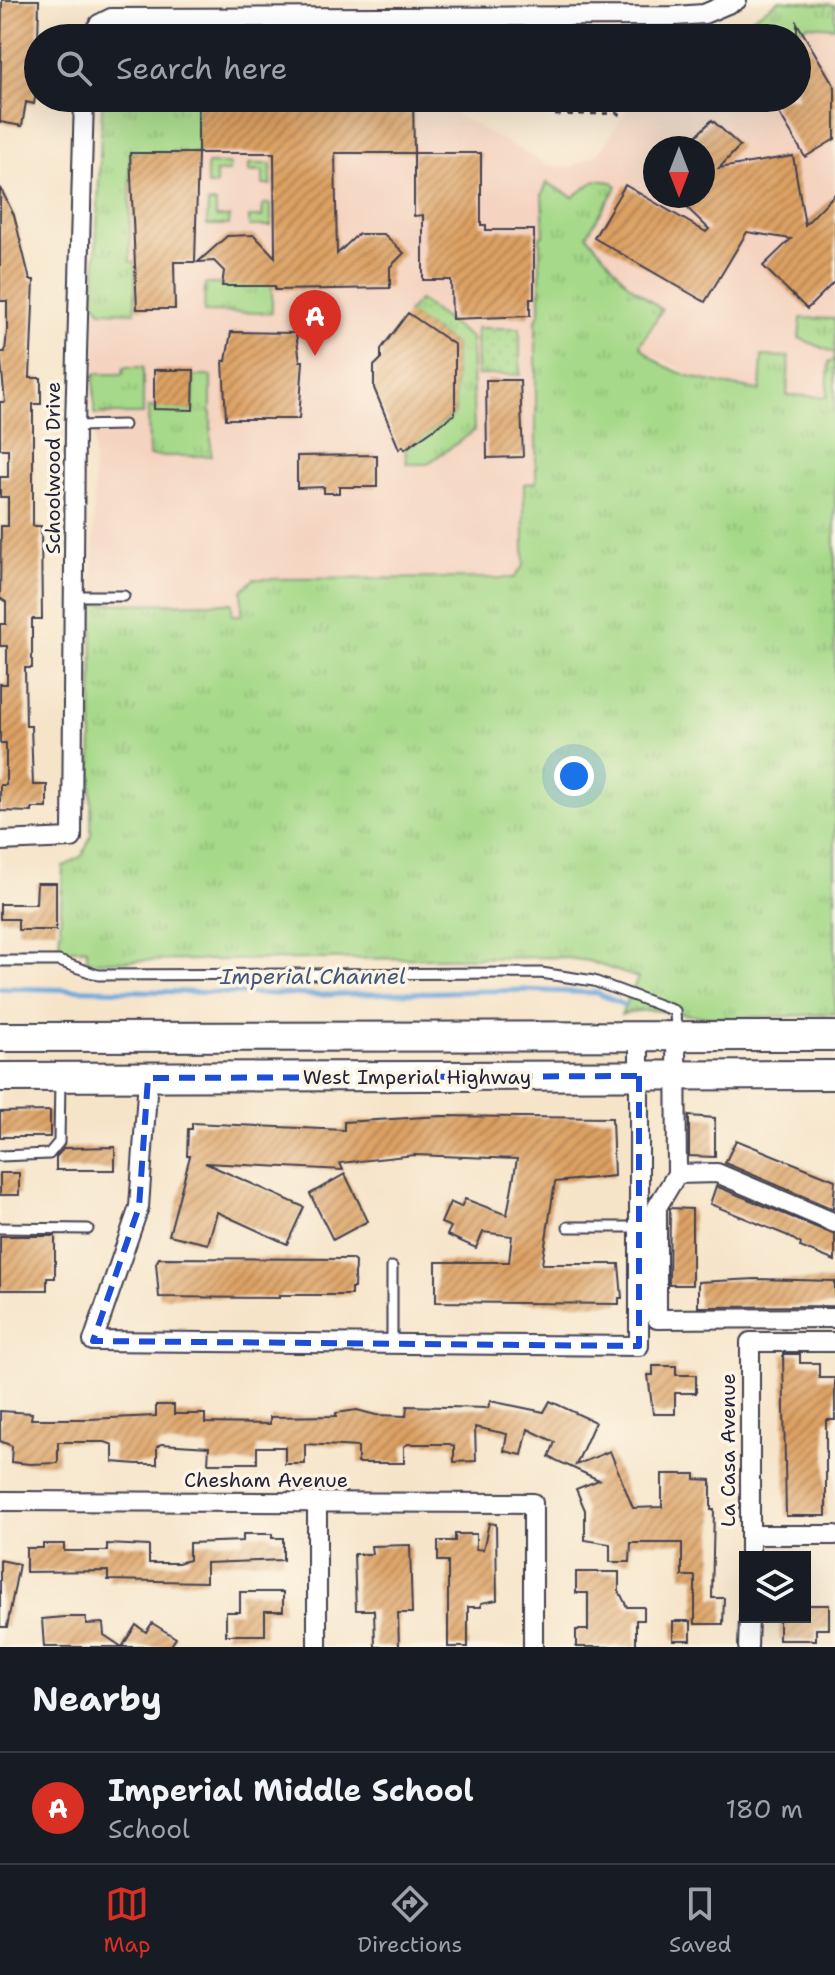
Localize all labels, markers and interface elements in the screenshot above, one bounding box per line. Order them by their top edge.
search box [24,24,811,112]
icon: search [52,46,96,90]
text: Search here [116,48,287,89]
north arrow [643,136,715,208]
pin: A [289,290,341,356]
street label: Schoolwood Drive [40,382,66,554]
your location [554,756,594,796]
water label: Imperial Channel [219,962,406,991]
street label: West Imperial Highway [303,1064,531,1090]
street label: La Casa Avenue [715,1373,741,1527]
street label: Chesham Avenue [184,1467,348,1493]
map controls [739,1551,811,1623]
button: layers [739,1551,811,1623]
text: Nearby [32,1676,162,1722]
text: Imperial Middle School [108,1770,474,1811]
text: A [48,1791,68,1826]
text: 180 m [725,1791,803,1826]
text: School [108,1811,190,1846]
tab: Map [103,1882,151,1959]
tab: Directions [357,1882,462,1959]
tab: Saved [669,1882,732,1959]

